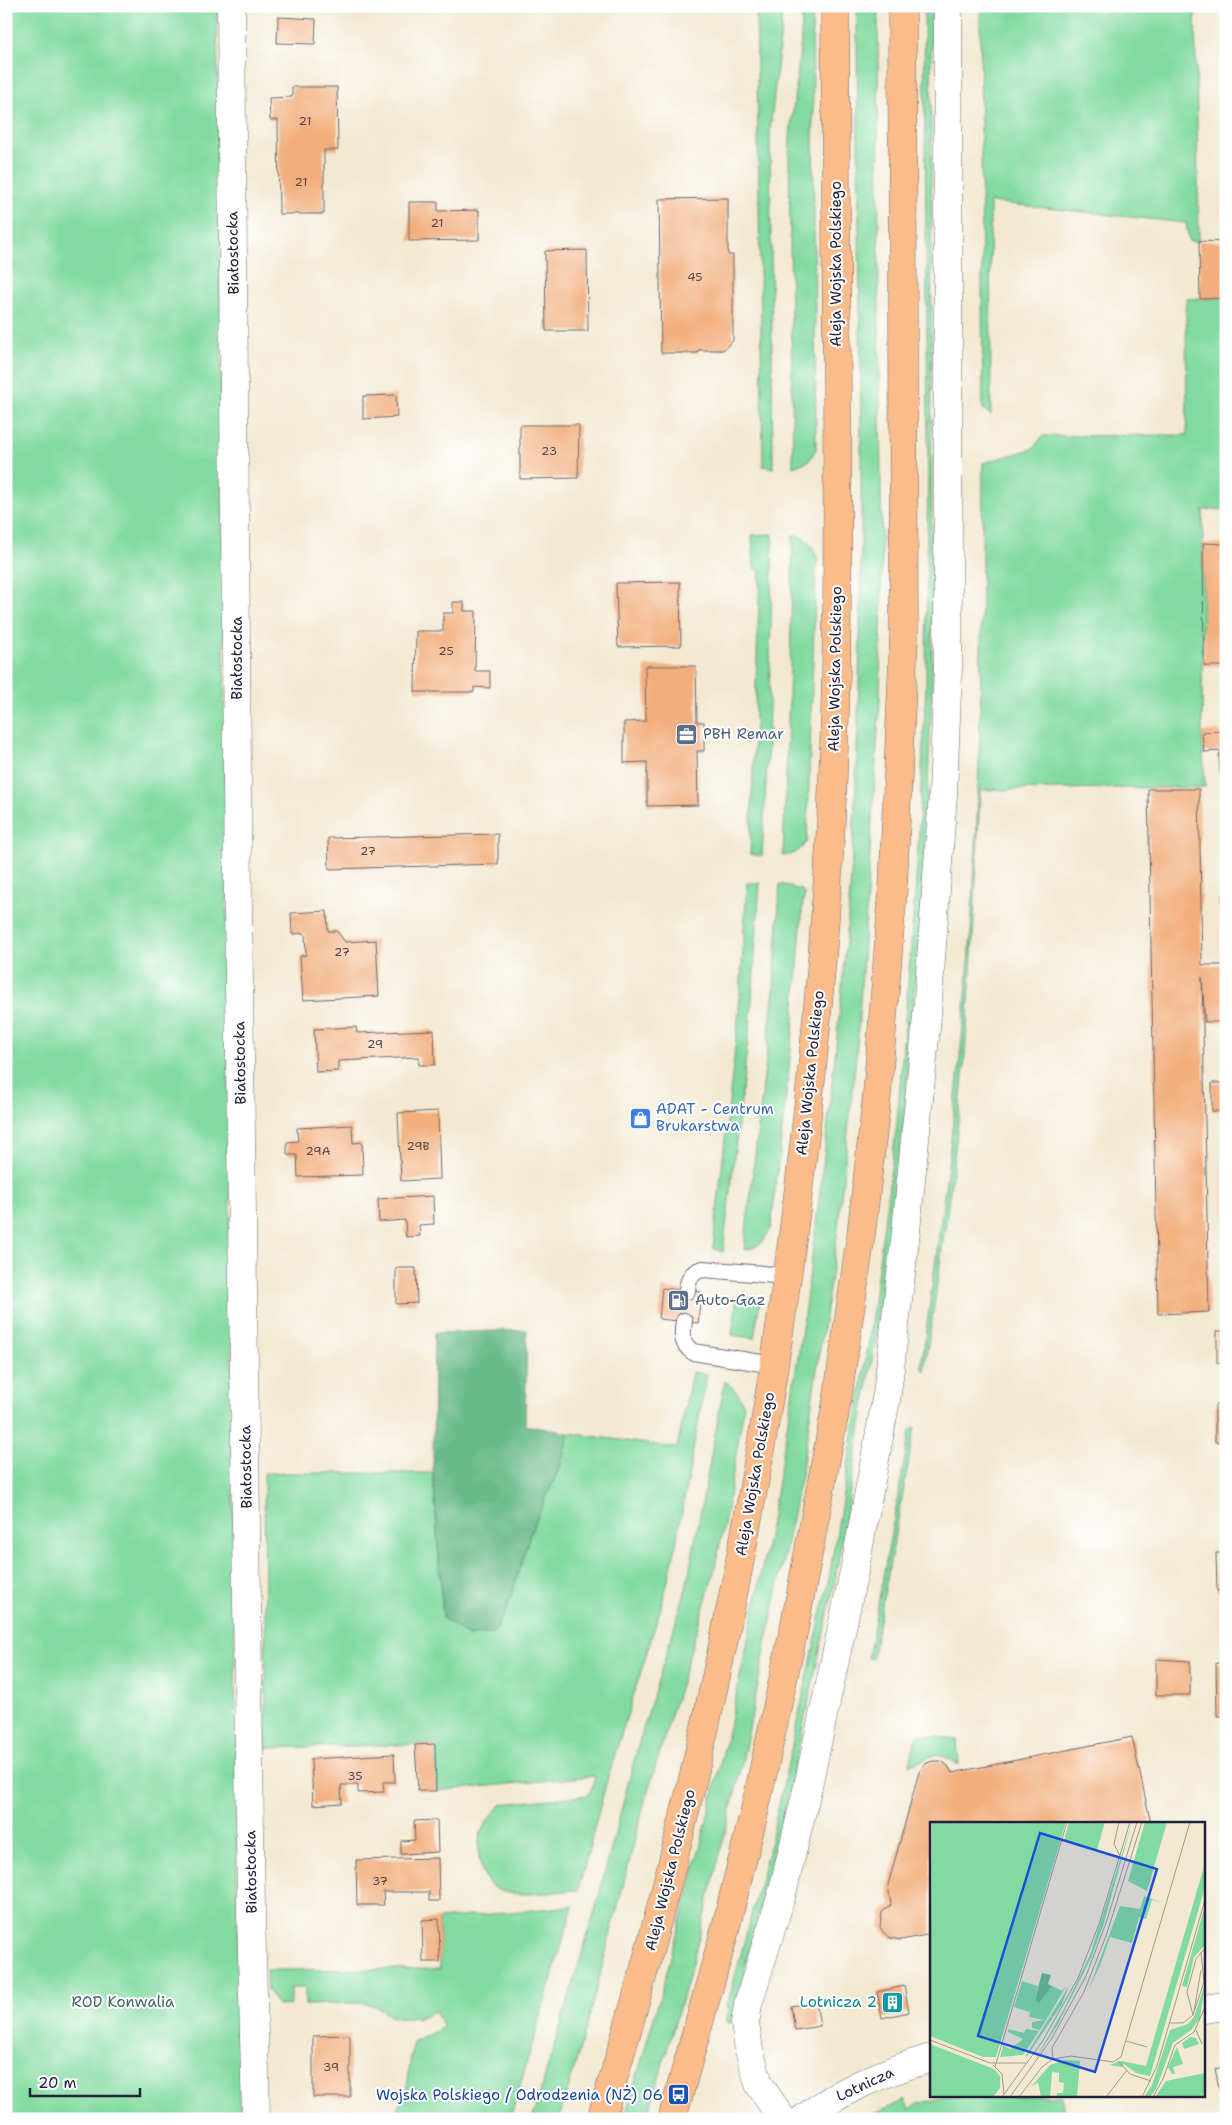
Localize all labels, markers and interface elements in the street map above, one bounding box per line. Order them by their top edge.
house number: 21 [299,113,311,129]
house number: 21 [295,174,307,190]
street label: Aleja Wojska Polskiego [826,181,846,347]
street label: Białostocka [222,211,244,295]
house number: 21 [431,215,443,231]
house number: 45 [687,269,703,285]
house number: 23 [541,443,557,459]
street label: Aleja Wojska Polskiego [824,586,846,752]
street label: Białostocka [227,616,247,700]
house number: 25 [438,643,454,659]
office icon: PBH Remar [675,722,699,746]
place label: PBH Remar [703,724,784,744]
house number: 27 [360,843,376,859]
house number: 27 [334,944,350,960]
street label: Aleja Wojska Polskiego [791,989,829,1157]
street label: Białostocka [229,1021,251,1105]
house number: 29 [367,1036,383,1052]
place label: ADAT - Centrum Brukarstwa [656,1099,774,1136]
shop icon: ADAT - Centrum Brukarstwa [628,1106,652,1130]
house number: 29B [406,1138,430,1154]
house number: 29A [306,1143,331,1159]
fuel station icon: Auto-Gaz [667,1288,691,1312]
place label: Auto-Gaz [695,1290,766,1310]
street label: Aleja Wojska Polskiego [731,1390,779,1558]
street label: Białostocka [235,1425,257,1509]
house number: 35 [347,1768,363,1784]
street label: Aleja Wojska Polskiego [640,1787,700,1953]
inset map [930,1822,1204,2098]
street label: Białostocka [240,1830,262,1914]
house number: 37 [372,1873,388,1889]
building icon: Lotnicza 2 [881,1990,905,2014]
park label: ROD Konwalia [72,1992,175,2012]
place label: Lotnicza 2 [800,1992,877,2012]
house number: 39 [323,2059,339,2075]
street label: Lotnicza [833,2062,898,2106]
scale bar [30,2065,140,2097]
text: 20 m [38,2073,77,2093]
bus stop icon: Wojska Polskiego / Odrodzenia (NŻ) 06 [667,2083,691,2107]
place label: Wojska Polskiego / Odrodzenia (NŻ) 06 [376,2085,663,2105]

